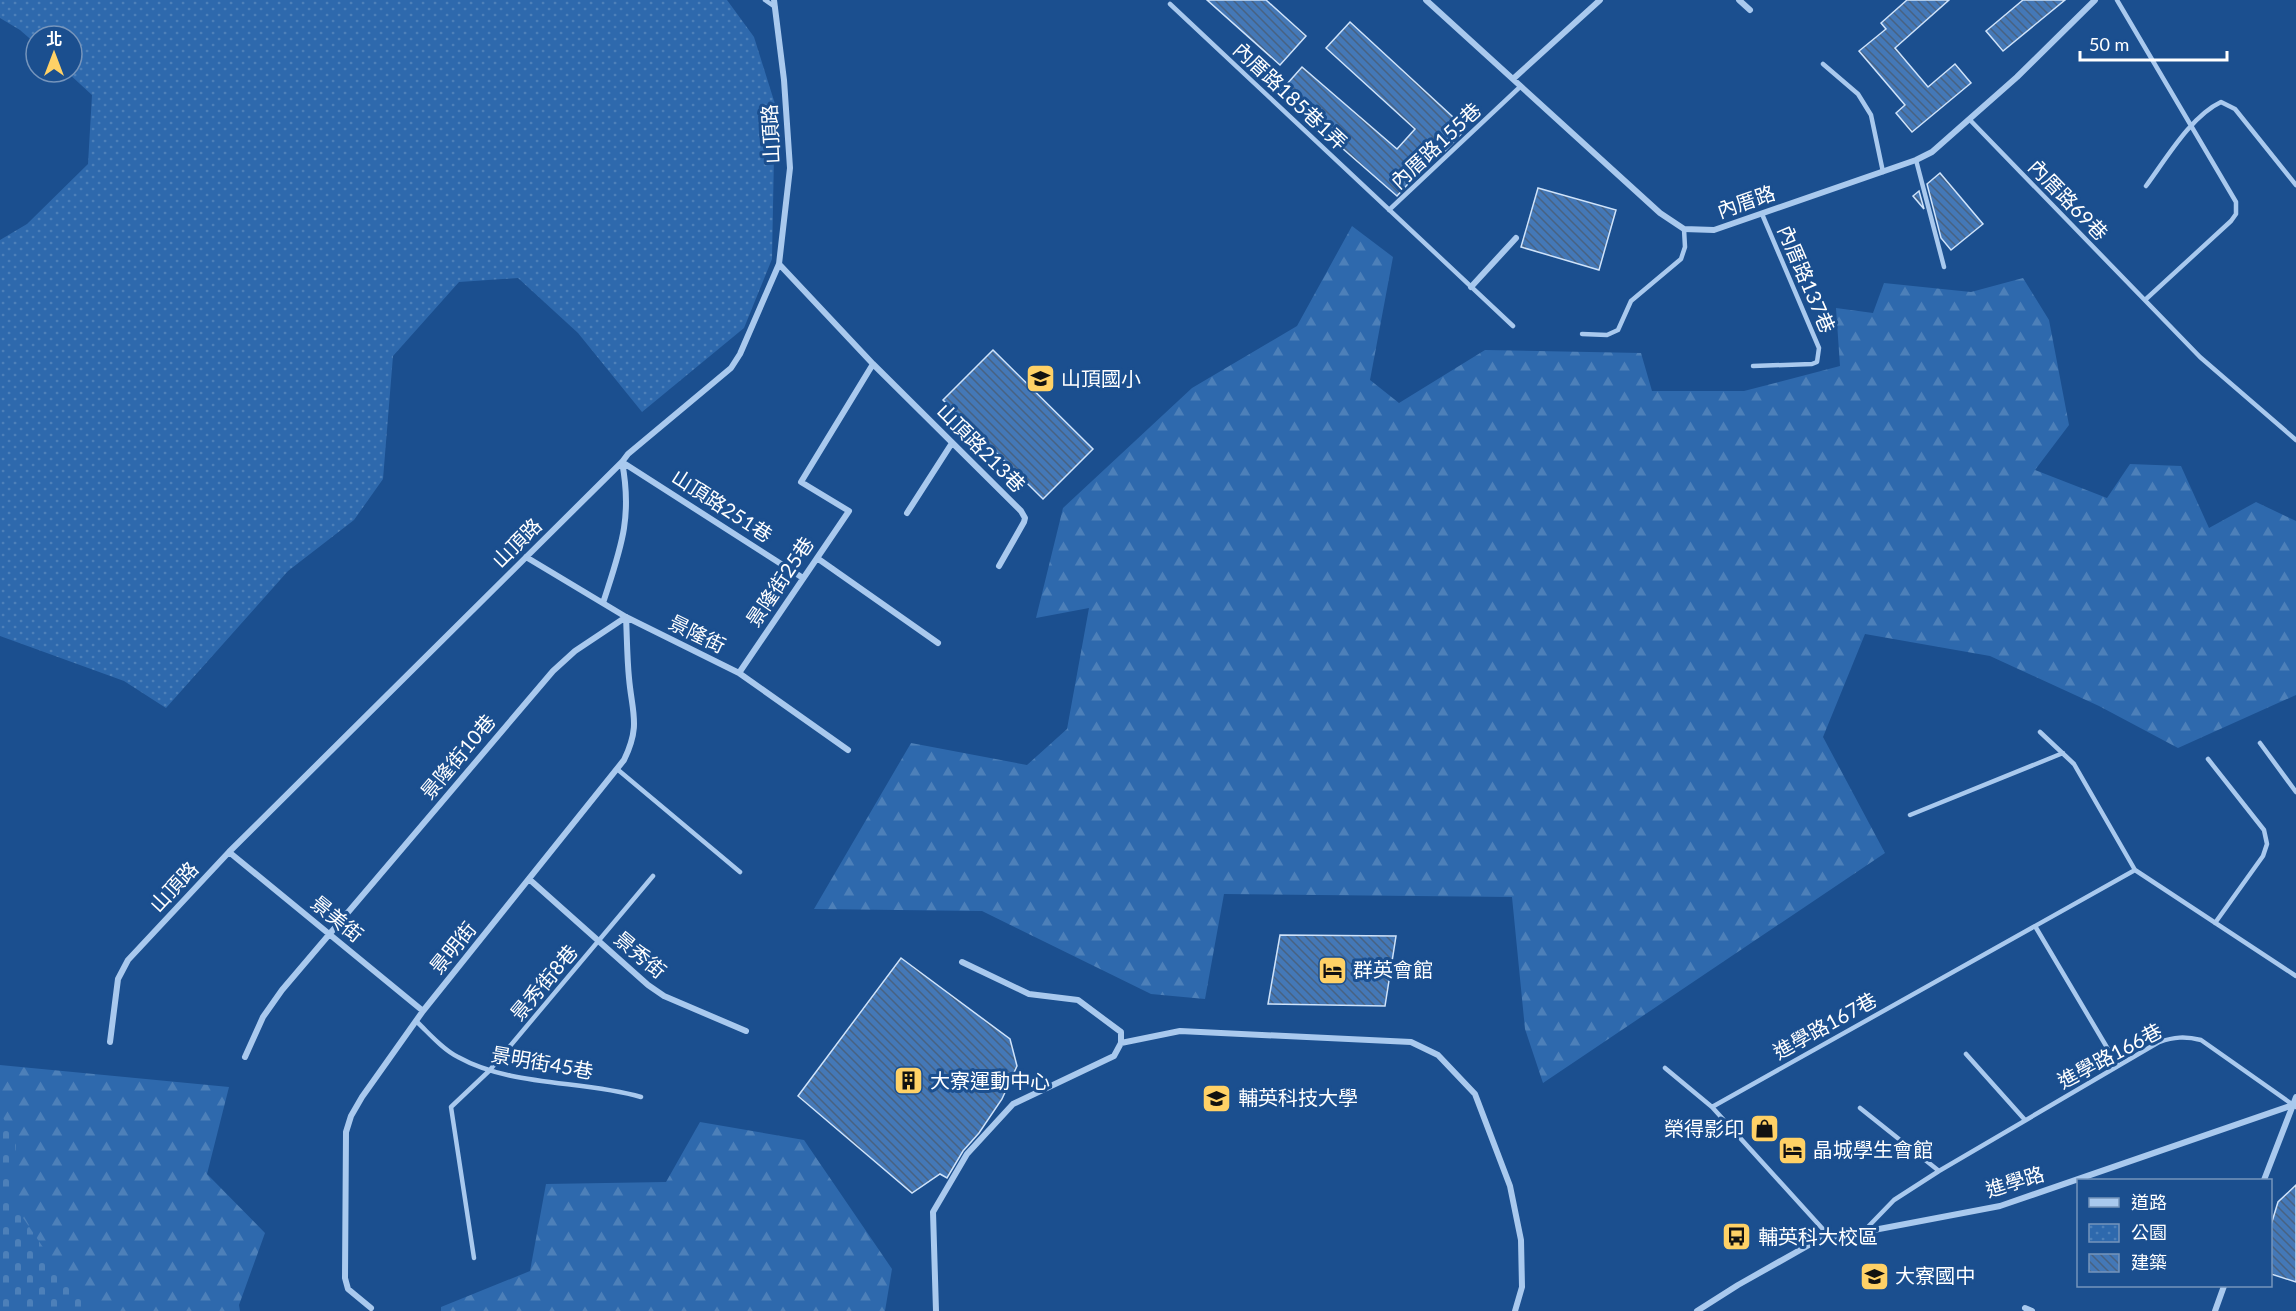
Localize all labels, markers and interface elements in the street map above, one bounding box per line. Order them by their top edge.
north arrow [24,24,84,84]
scale bar [2080,24,2227,62]
text: 北 [46,29,62,48]
text: 50 m [2089,33,2129,55]
street label: 內厝路185巷1弄 [1229,37,1352,154]
street label: 內厝路155巷 [1385,97,1485,193]
street label: 山頂路 [756,103,784,165]
street label: 內厝路69巷 [2024,154,2113,245]
street label: 內厝路 [1713,180,1778,222]
street label: 內厝路137巷 [1773,221,1840,336]
school or university icon: 山頂國小 [1024,363,1056,395]
place label: 山頂國小 [1061,366,1141,390]
street label: 山頂路213巷 [933,398,1031,496]
street label: 山頂路251巷 [668,464,777,546]
street label: 山頂路 [487,513,546,572]
street label: 景隆街25巷 [740,532,818,631]
street label: 景隆街 [665,609,730,657]
street label: 景隆街10巷 [415,709,500,804]
street label: 山頂路 [144,856,203,916]
street label: 景美街 [307,890,368,946]
street label: 景明街 [424,917,480,978]
street label: 景秀街 [610,926,671,983]
street label: 景秀街8巷 [505,940,582,1025]
hotel icon: 群英會館 [1316,954,1348,986]
place label: 群英會館 [1353,957,1433,981]
street label: 進學路167巷 [1768,987,1881,1063]
street label: 進學路166巷 [2053,1018,2166,1093]
street label: 景明街45巷 [489,1041,595,1083]
building icon: 大寮運動中心 [893,1065,925,1097]
place label: 大寮運動中心 [930,1068,1050,1092]
school or university icon: 輔英科技大學 [1201,1082,1233,1114]
place label: 輔英科技大學 [1238,1085,1358,1109]
shop icon: 榮得影印 [1749,1113,1781,1145]
place label: 榮得影印 [1664,1116,1744,1140]
hotel icon: 晶城學生會館 [1776,1134,1808,1166]
place label: 晶城學生會館 [1813,1137,1933,1161]
street label: 進學路 [1983,1161,2047,1201]
legend [2077,1179,2272,1287]
text: 道路 [2131,1191,2167,1213]
bus stop icon: 輔英科大校區 [1721,1221,1753,1253]
text: 公園 [2131,1221,2167,1243]
place label: 輔英科大校區 [1758,1224,1878,1248]
text: 建築 [2131,1251,2167,1273]
school or university icon: 大寮國中 [1858,1260,1890,1292]
place label: 大寮國中 [1895,1263,1975,1287]

